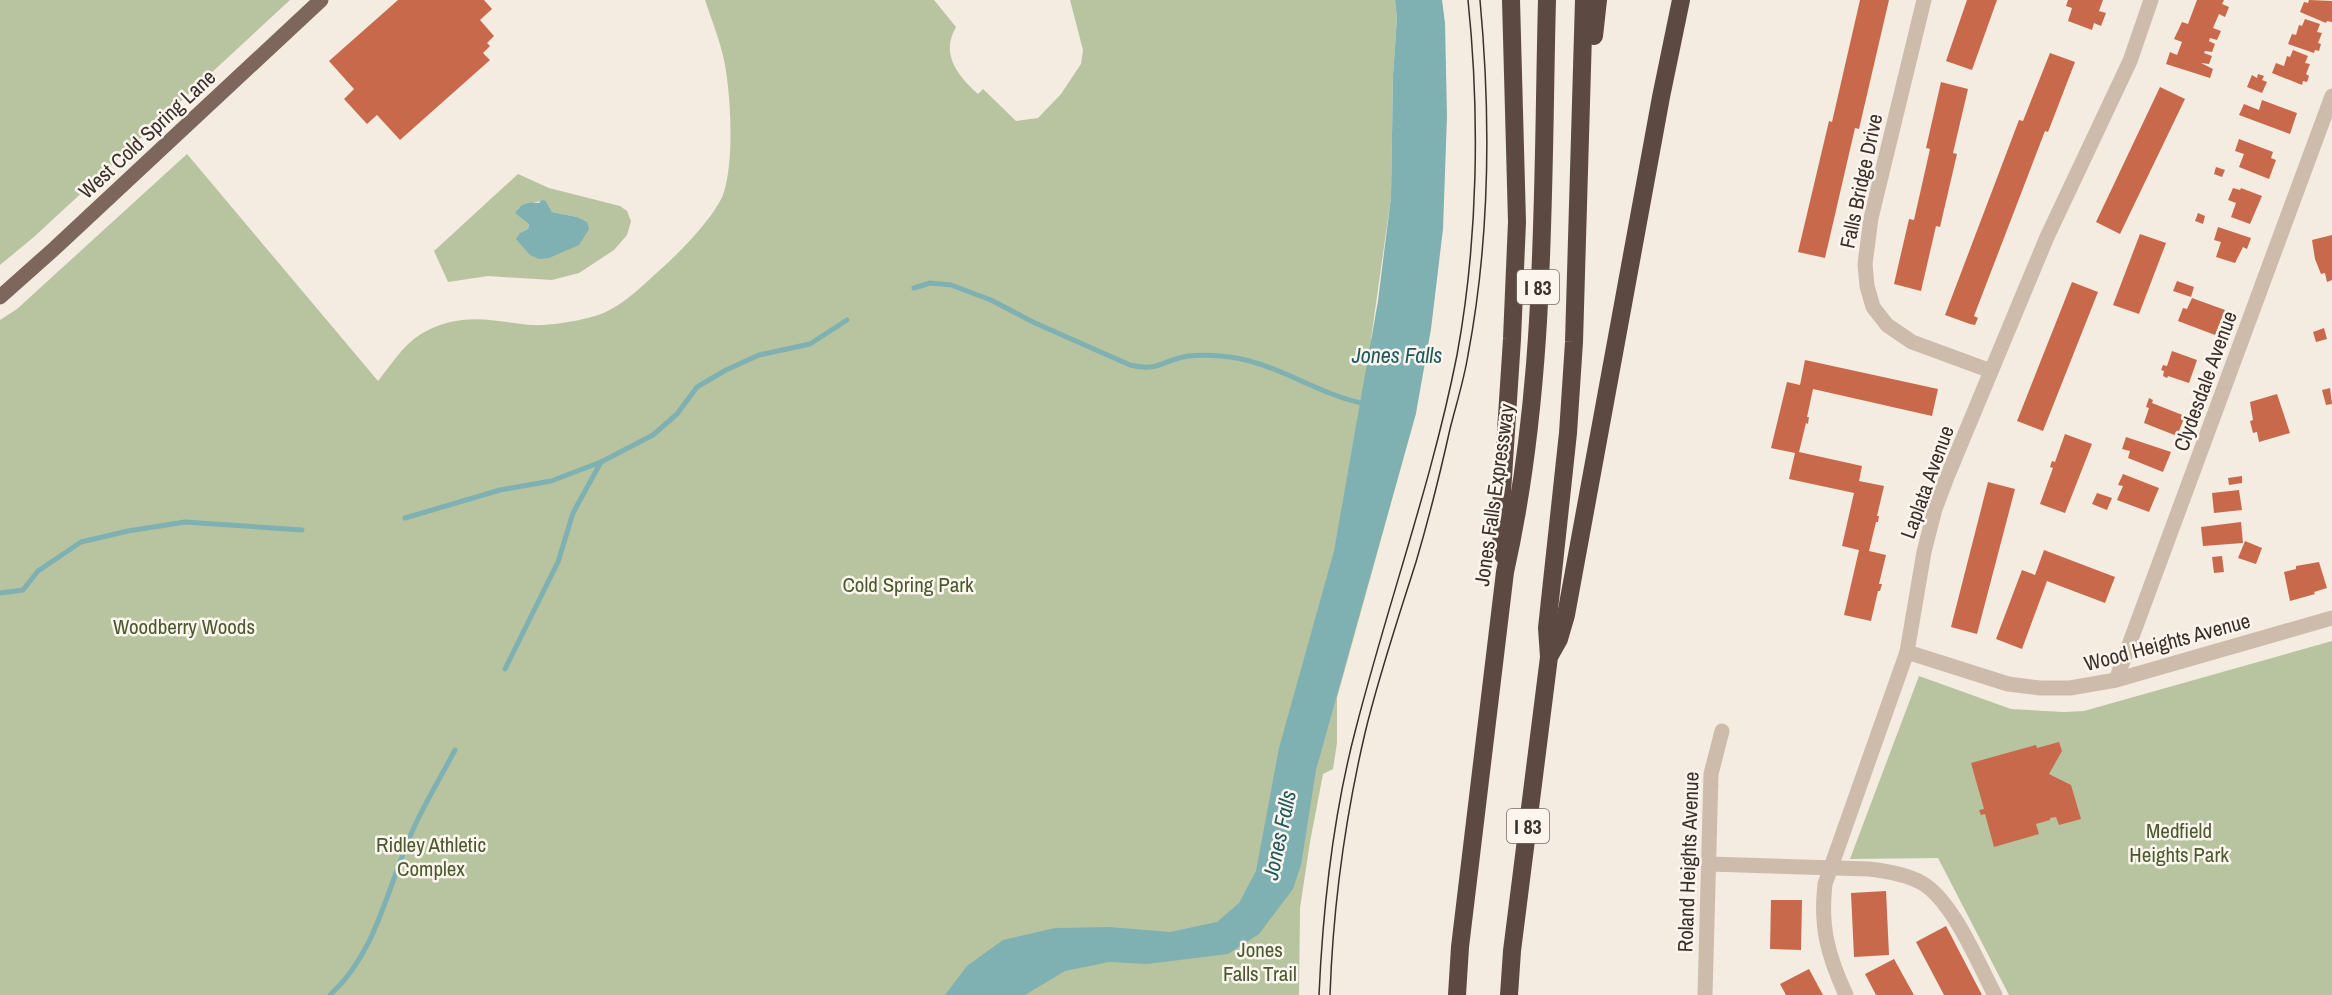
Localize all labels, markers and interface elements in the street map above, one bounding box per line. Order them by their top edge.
street label: West Cold Spring Lane [72,63,222,205]
street label: Falls Bridge Drive [1833,111,1889,251]
road number: I 83 [1517,270,1559,304]
street label: Clydesdale Avenue [2166,307,2244,455]
water label: Jones Falls [1351,340,1442,370]
street label: Jones Falls Expressway [1467,402,1521,588]
street label: Laplata Avenue [1893,421,1961,543]
park label: Cold Spring Park [842,570,974,599]
street label: Wood Heights Avenue [2081,606,2253,678]
park label: Woodberry Woods [113,612,255,641]
street label: Roland Heights Avenue [1670,771,1706,953]
water label: Jones Falls [1255,788,1303,883]
road number: I 83 [1507,809,1549,843]
park label: Medfield Heights Park [2129,816,2229,869]
park label: Ridley Athletic Complex [376,830,486,883]
park label: Jones Falls Trail [1223,935,1297,988]

